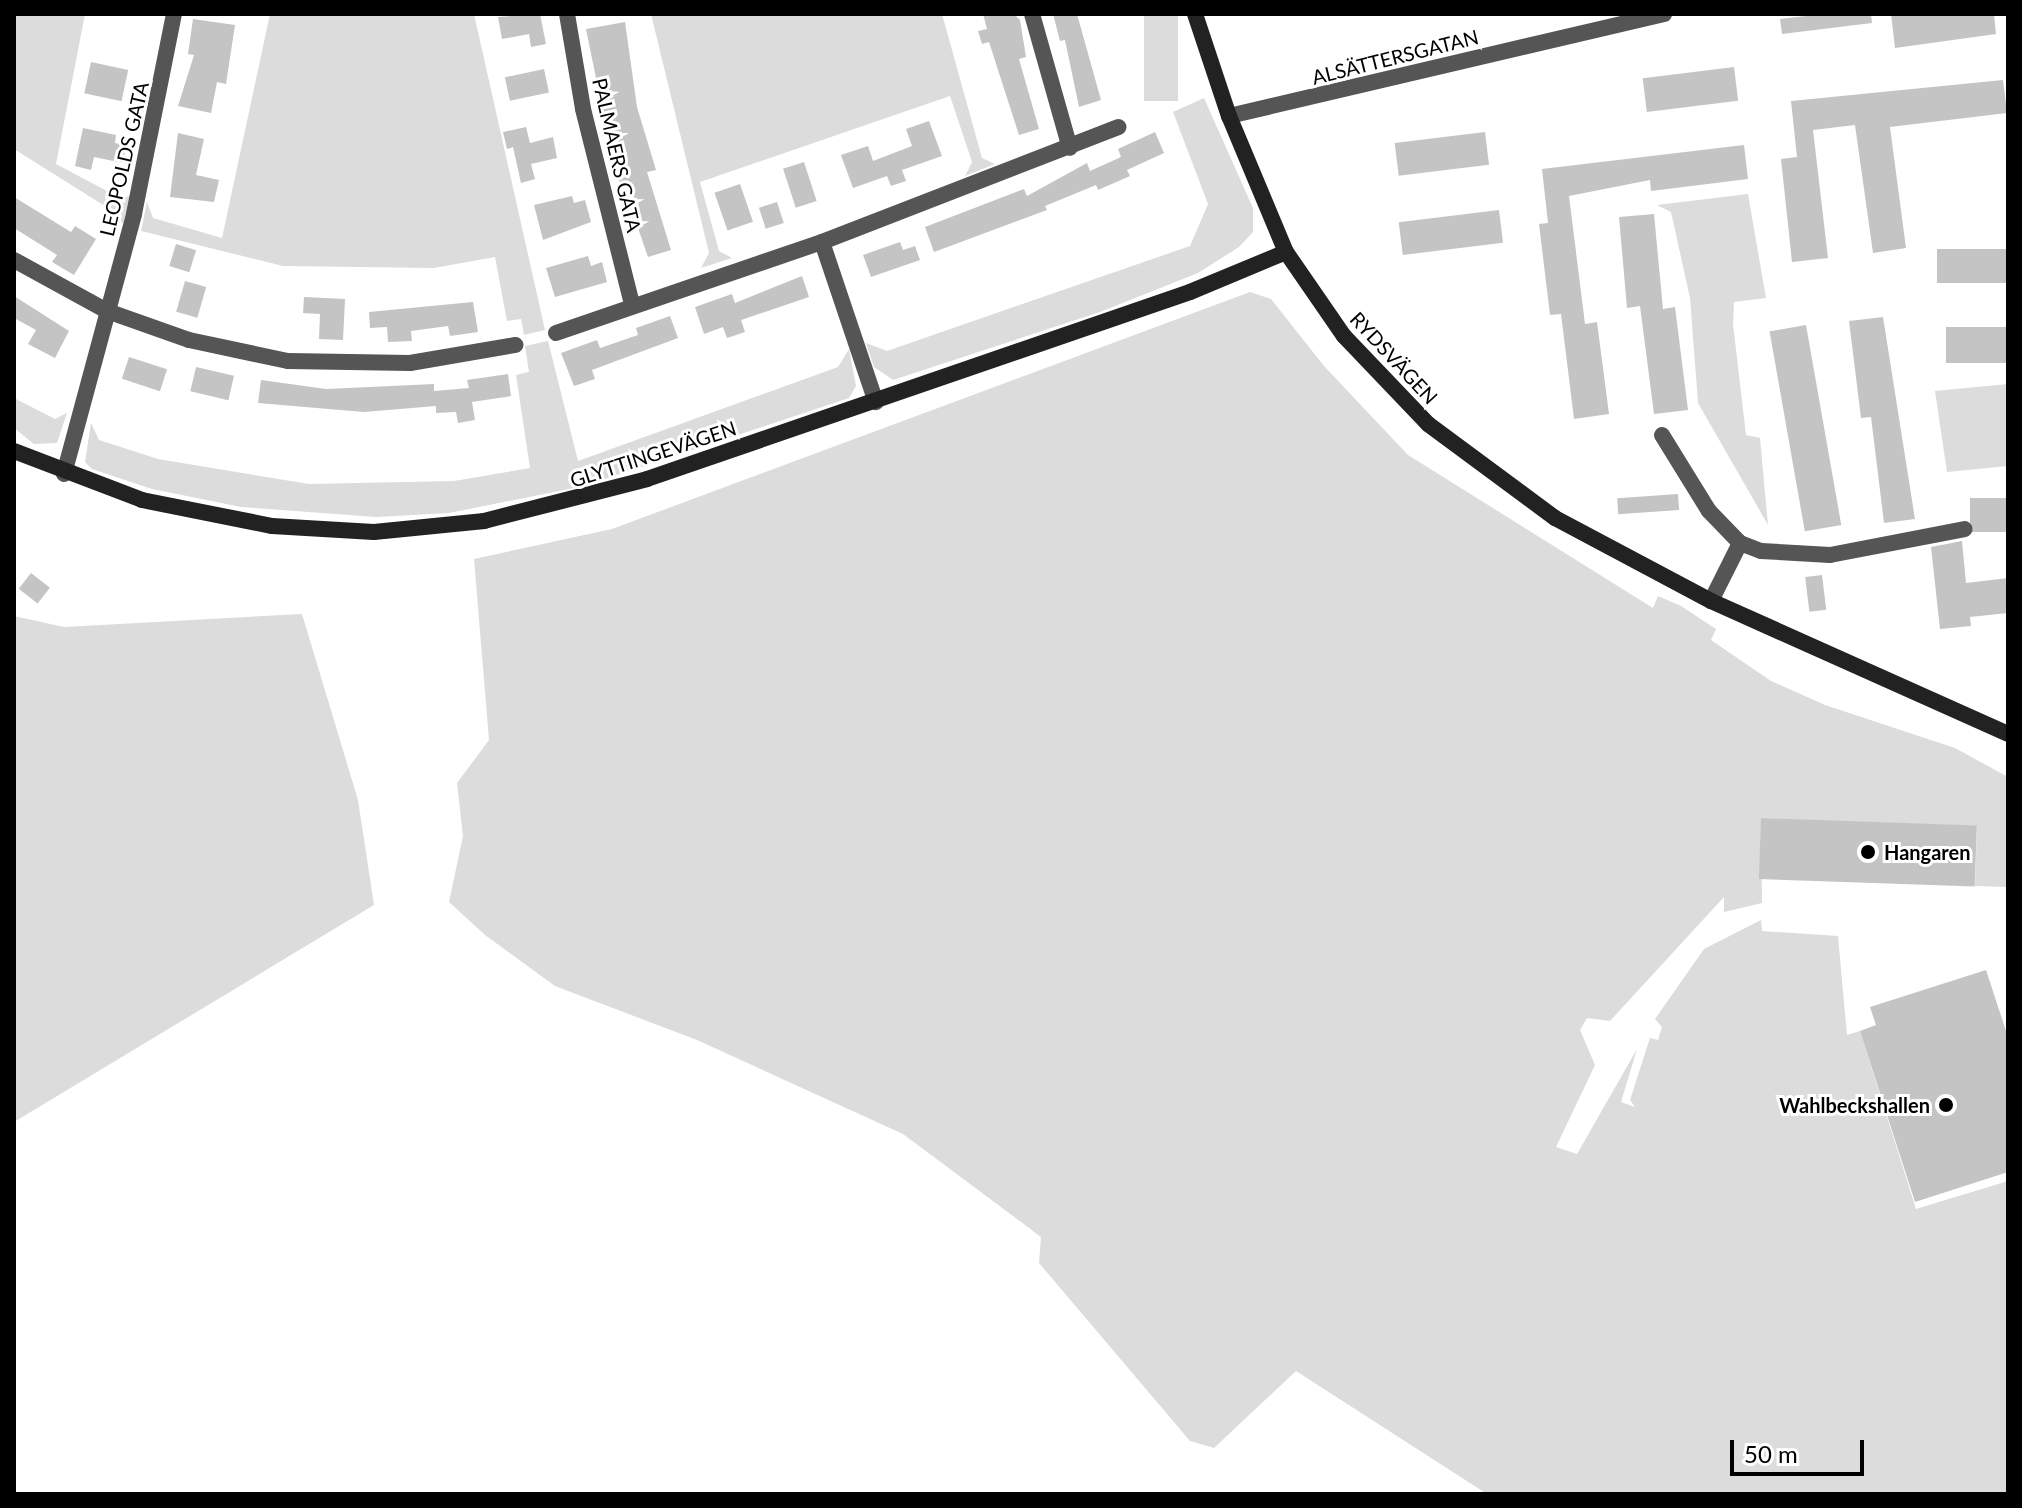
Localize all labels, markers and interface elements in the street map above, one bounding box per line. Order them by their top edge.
street label: ALSÄTTERSGATAN [1309,25,1481,89]
street label: PALMAERS GATA [588,76,646,234]
street label: LEOPOLDS GATA [95,80,153,238]
street label: RYDSVÄGEN [1345,307,1443,409]
street label: GLYTTINGEVÄGEN [567,416,739,492]
place label: Hangaren [1884,840,1970,864]
marker: Hangaren [1859,843,1877,861]
place label: Wahlbeckshallen [1779,1093,1930,1117]
marker: Wahlbeckshallen [1937,1096,1955,1114]
scale bar [1734,1424,1868,1474]
text: 50 m [1744,1439,1798,1468]

